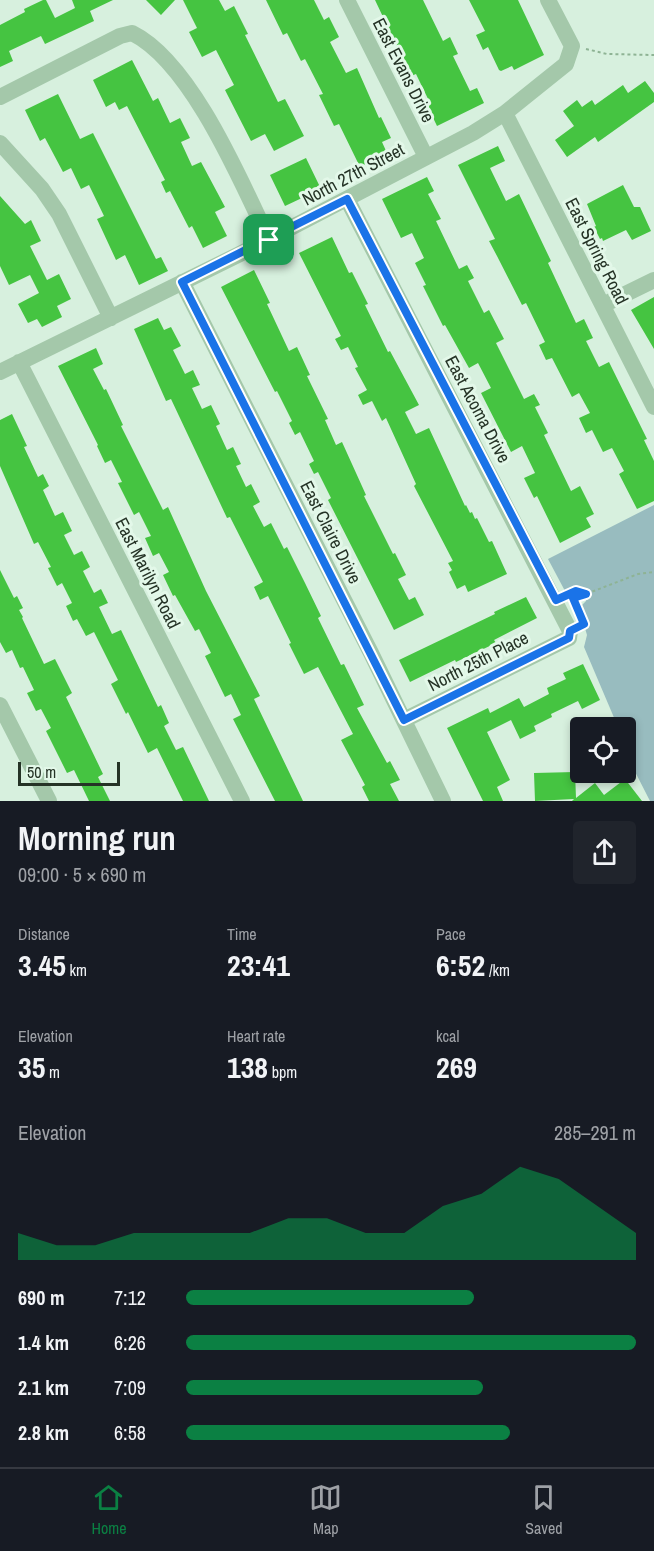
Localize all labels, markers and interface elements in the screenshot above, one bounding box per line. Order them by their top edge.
street label: East Evans Drive [367,14,441,126]
street label: North 27th Street [298,137,408,211]
street label: East Spring Road [559,193,635,309]
pin [243,214,294,265]
icon: arrive [252,223,285,256]
street label: East Acoma Drive [439,351,517,467]
street label: East Claire Drive [294,476,368,588]
street label: East Marilyn Road [109,513,187,633]
street label: North 25th Place [423,625,533,697]
map controls [570,717,636,783]
button: locate [570,717,636,783]
scale bar [18,759,120,786]
text: 50 m [27,761,56,783]
text: Morning run [18,816,176,860]
button: share [573,821,636,884]
text: 09:00 · 5 × 690 m [18,861,146,888]
text: Distance [18,923,70,945]
text: Time [227,923,257,945]
text: Pace [436,923,466,945]
text: 3.45 [18,945,66,985]
text: 23:41 [227,945,290,985]
text: 6:52 [436,945,485,985]
text: km [66,959,87,981]
text: /km [485,959,510,981]
text: Elevation [18,1025,73,1047]
text: Heart rate [227,1025,285,1047]
text: kcal [436,1025,459,1047]
text: 35 [18,1047,45,1087]
text: 138 [227,1047,268,1087]
text: 269 [436,1047,477,1087]
text: m [45,1061,60,1083]
text: bpm [268,1061,297,1083]
text: Elevation [18,1119,86,1146]
text: 285–291 m [554,1119,636,1146]
text: 690 m [18,1284,65,1311]
text: 7:12 [114,1284,146,1311]
text: 1.4 km [18,1329,69,1356]
text: 6:26 [114,1329,146,1356]
text: 2.1 km [18,1374,69,1401]
text: 7:09 [114,1374,146,1401]
text: 2.8 km [18,1419,69,1446]
text: 6:58 [114,1419,146,1446]
tab: Home [91,1481,126,1539]
tab: Map [309,1481,342,1539]
tab: Saved [525,1481,563,1539]

